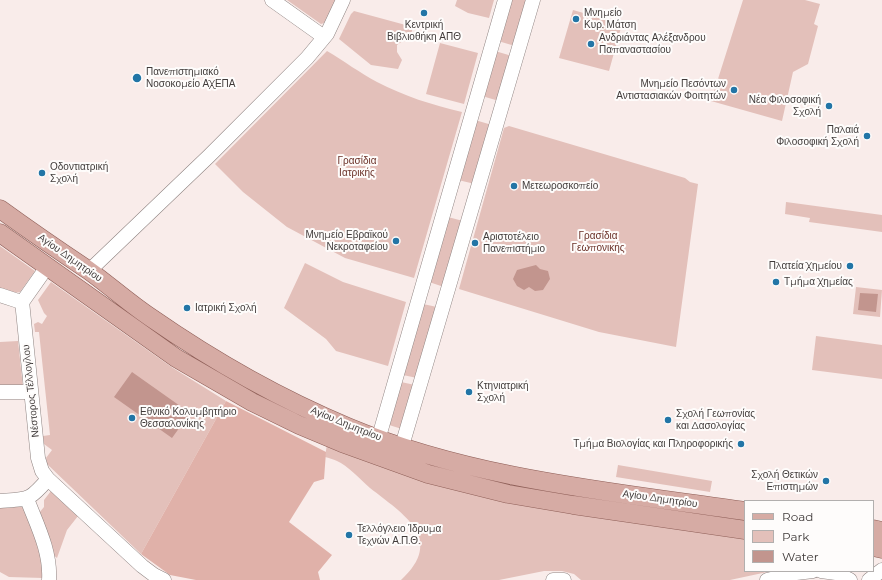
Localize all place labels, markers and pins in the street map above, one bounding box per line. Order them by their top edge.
place label: Μνημείο Κυρ. Μάτση [584,7,638,30]
marker: Κεντρική Βιβλιοθήκη ΑΠΘ [419,8,429,18]
marker: Μνημείο Κυρ. Μάτση [571,14,581,24]
place label: Κεντρική Βιβλιοθήκη ΑΠΘ [386,19,462,42]
place label: Ανδριάντας Αλέξανδρου Παπαναστασίου [599,32,711,56]
marker: Ανδριάντας Αλέξανδρου Παπαναστασίου [586,39,596,49]
place label: Πανεπιστημιακό Νοσοκομείο ΑΧΕΠΑ [146,66,236,90]
marker: Πανεπιστημιακό Νοσοκομείο ΑΧΕΠΑ [131,72,143,84]
place label: Μνημείο Πεσόντων Αντιστασιακών Φοιτητών [608,78,726,102]
marker: Μνημείο Πεσόντων Αντιστασιακών Φοιτητών [729,85,739,95]
place label: Νέα Φιλοσοφική Σχολή [744,94,821,118]
marker: Νέα Φιλοσοφική Σχολή [824,101,834,111]
place label: Παλαιά Φιλοσοφική Σχολή [771,124,859,148]
marker: Παλαιά Φιλοσοφική Σχολή [862,131,872,141]
place label: Οδοντιατρική Σχολή [50,161,114,184]
marker: Οδοντιατρική Σχολή [37,168,47,178]
place label: Μετεωροσκοπείο [522,180,603,192]
marker: Μετεωροσκοπείο [509,181,519,191]
place label: Μνημείο Εβραϊκού Νεκροταφείου [302,229,388,252]
place label: Αριστοτέλειο Πανεπιστήμιο [483,231,549,254]
marker: Μνημείο Εβραϊκού Νεκροταφείου [391,236,401,246]
marker: Αριστοτέλειο Πανεπιστήμιο [470,238,480,248]
place label: Πλατεία Χημείου [763,260,842,272]
marker: Πλατεία Χημείου [845,261,855,271]
place label: Τμήμα Χημείας [784,276,856,288]
marker: Τμήμα Χημείας [771,277,781,287]
place label: Ιατρική Σχολή [195,302,261,314]
marker: Ιατρική Σχολή [182,303,192,313]
place label: Κτηνιατρική Σχολή [477,380,534,404]
marker: Κτηνιατρική Σχολή [464,387,474,397]
place label: Εθνικό Κολυμβητήριο Θεσσαλονίκης [140,406,242,430]
place label: Σχολή Γεωπονίας και Δασολογίας [676,408,757,432]
marker: Εθνικό Κολυμβητήριο Θεσσαλονίκης [127,413,137,423]
marker: Σχολή Γεωπονίας και Δασολογίας [663,415,673,425]
place label: Τμήμα Βιολογίας και Πληροφορικής [563,438,733,450]
marker: Τμήμα Βιολογίας και Πληροφορικής [736,439,746,449]
place label: Σχολή Θετικών Επιστημών [748,469,818,492]
marker: Σχολή Θετικών Επιστημών [821,476,831,486]
place label: Τελλόγλειο Ίδρυμα Τεχνών Α.Π.Θ. [357,523,445,546]
marker: Τελλόγλειο Ίδρυμα Τεχνών Α.Π.Θ. [344,530,354,540]

